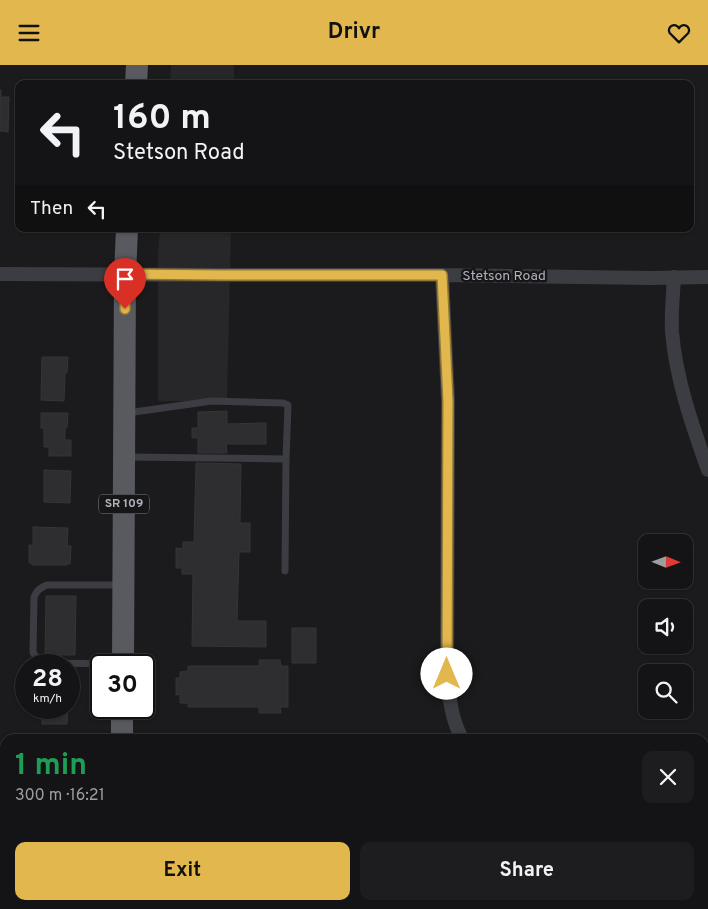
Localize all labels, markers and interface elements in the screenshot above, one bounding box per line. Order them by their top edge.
icon: menu [15,19,43,47]
text: Drivr [328,19,380,46]
icon: heart [665,19,693,47]
text: 160 m [113,97,211,141]
icon: left [30,100,95,165]
text: Stetson Road [113,140,245,167]
icon: left [83,195,111,223]
text: Then [30,197,73,221]
pin [104,258,146,309]
icon: arrive [111,265,139,293]
street label: Stetson Road [462,268,546,285]
road number: SR 109 [99,494,149,513]
north arrow [638,534,692,589]
map controls [638,534,693,719]
button: sound [638,599,693,654]
position arrow [420,647,472,699]
speed limit sign: 30 [90,654,155,719]
text: 28 [32,664,63,696]
button: search [638,664,693,719]
text: km/h [33,691,62,707]
text: 1 min [15,748,87,785]
button: close [642,751,694,803]
text: 300 m · 16:21 [15,786,105,806]
button: Exit [15,842,350,900]
button: Share [360,842,694,900]

